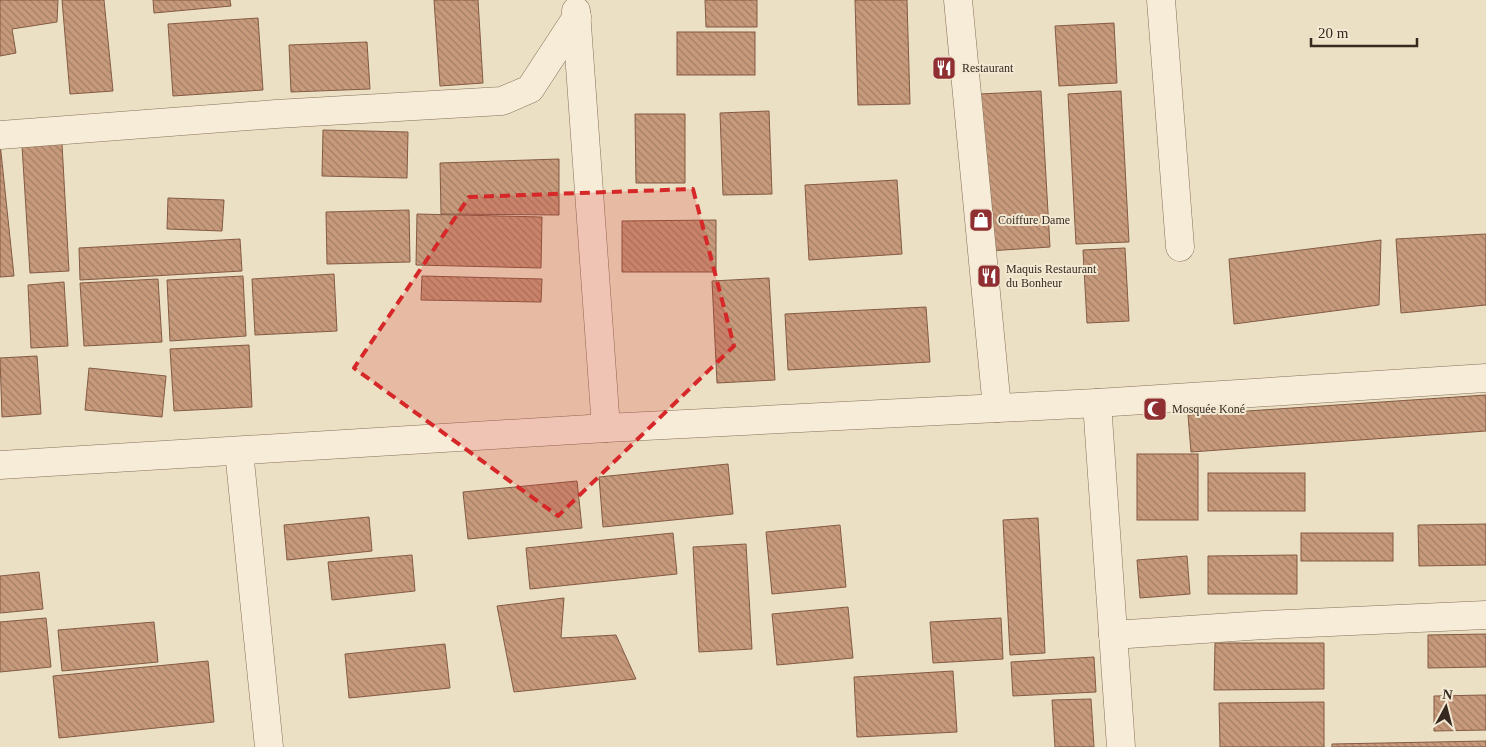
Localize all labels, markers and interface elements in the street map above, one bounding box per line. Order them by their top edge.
scale bar [1311,15,1417,47]
text: 20 m [1318,25,1349,41]
restaurant icon: Restaurant [931,55,957,81]
place label: Restaurant [962,61,1014,75]
shop icon: Coiffure Dame [968,207,994,233]
place label: Coiffure Dame [998,213,1070,227]
place label: Maquis Restaurant du Bonheur [1006,262,1097,290]
restaurant icon: Maquis Restaurant du Bonheur [976,263,1002,289]
mosque icon: Mosquée Koné [1142,396,1168,422]
place label: Mosquée Koné [1172,402,1245,416]
north arrow [1421,682,1471,732]
text: N [1442,687,1453,703]

